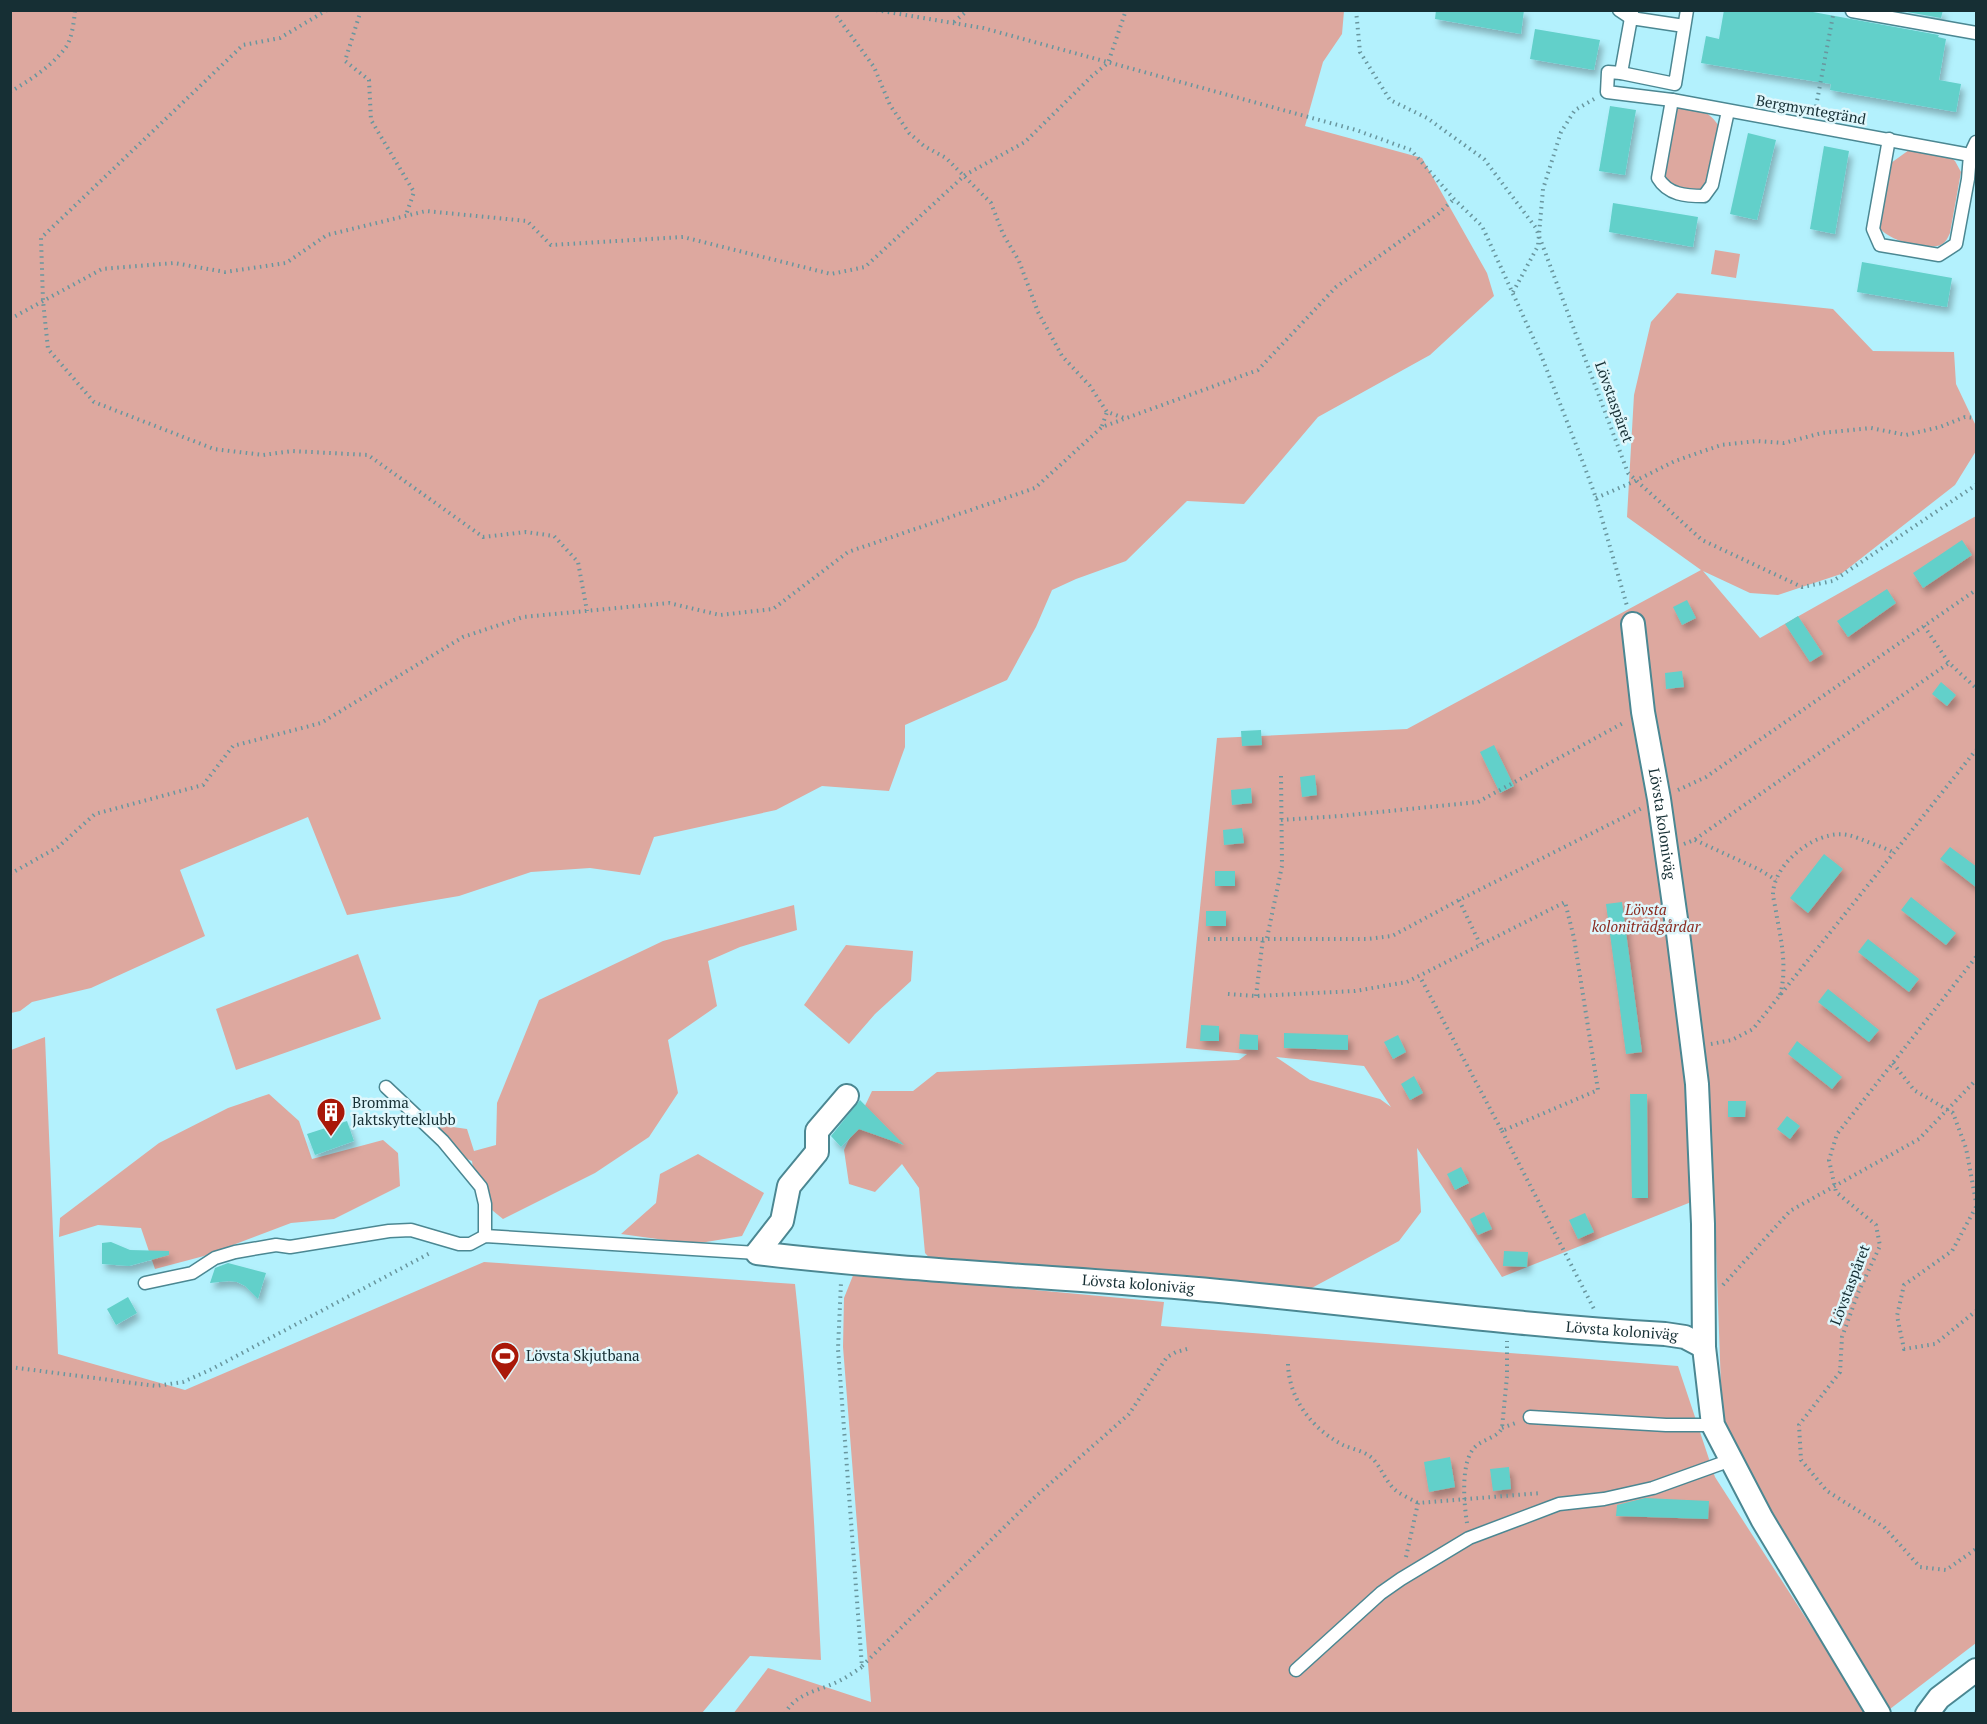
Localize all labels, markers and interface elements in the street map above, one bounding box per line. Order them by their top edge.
street label: Bergmyntegränd [1755,89,1868,129]
street label: Lövstaspåret [1591,358,1639,445]
street label: Lövsta koloniväg [1645,766,1681,882]
park label: Lövsta koloniträdgårdar [1592,899,1702,936]
place label: Bromma Jaktskytteklubb [352,1092,456,1129]
building icon: Bromma Jaktskytteklubb [315,1096,347,1138]
street label: Lövstaspåret [1825,1241,1874,1328]
street label: Lövsta koloniväg [1082,1269,1196,1298]
street label: Lövsta koloniväg [1565,1316,1681,1345]
sports icon: Lövsta Skjutbana [489,1340,521,1382]
place label: Lövsta Skjutbana [526,1345,640,1365]

